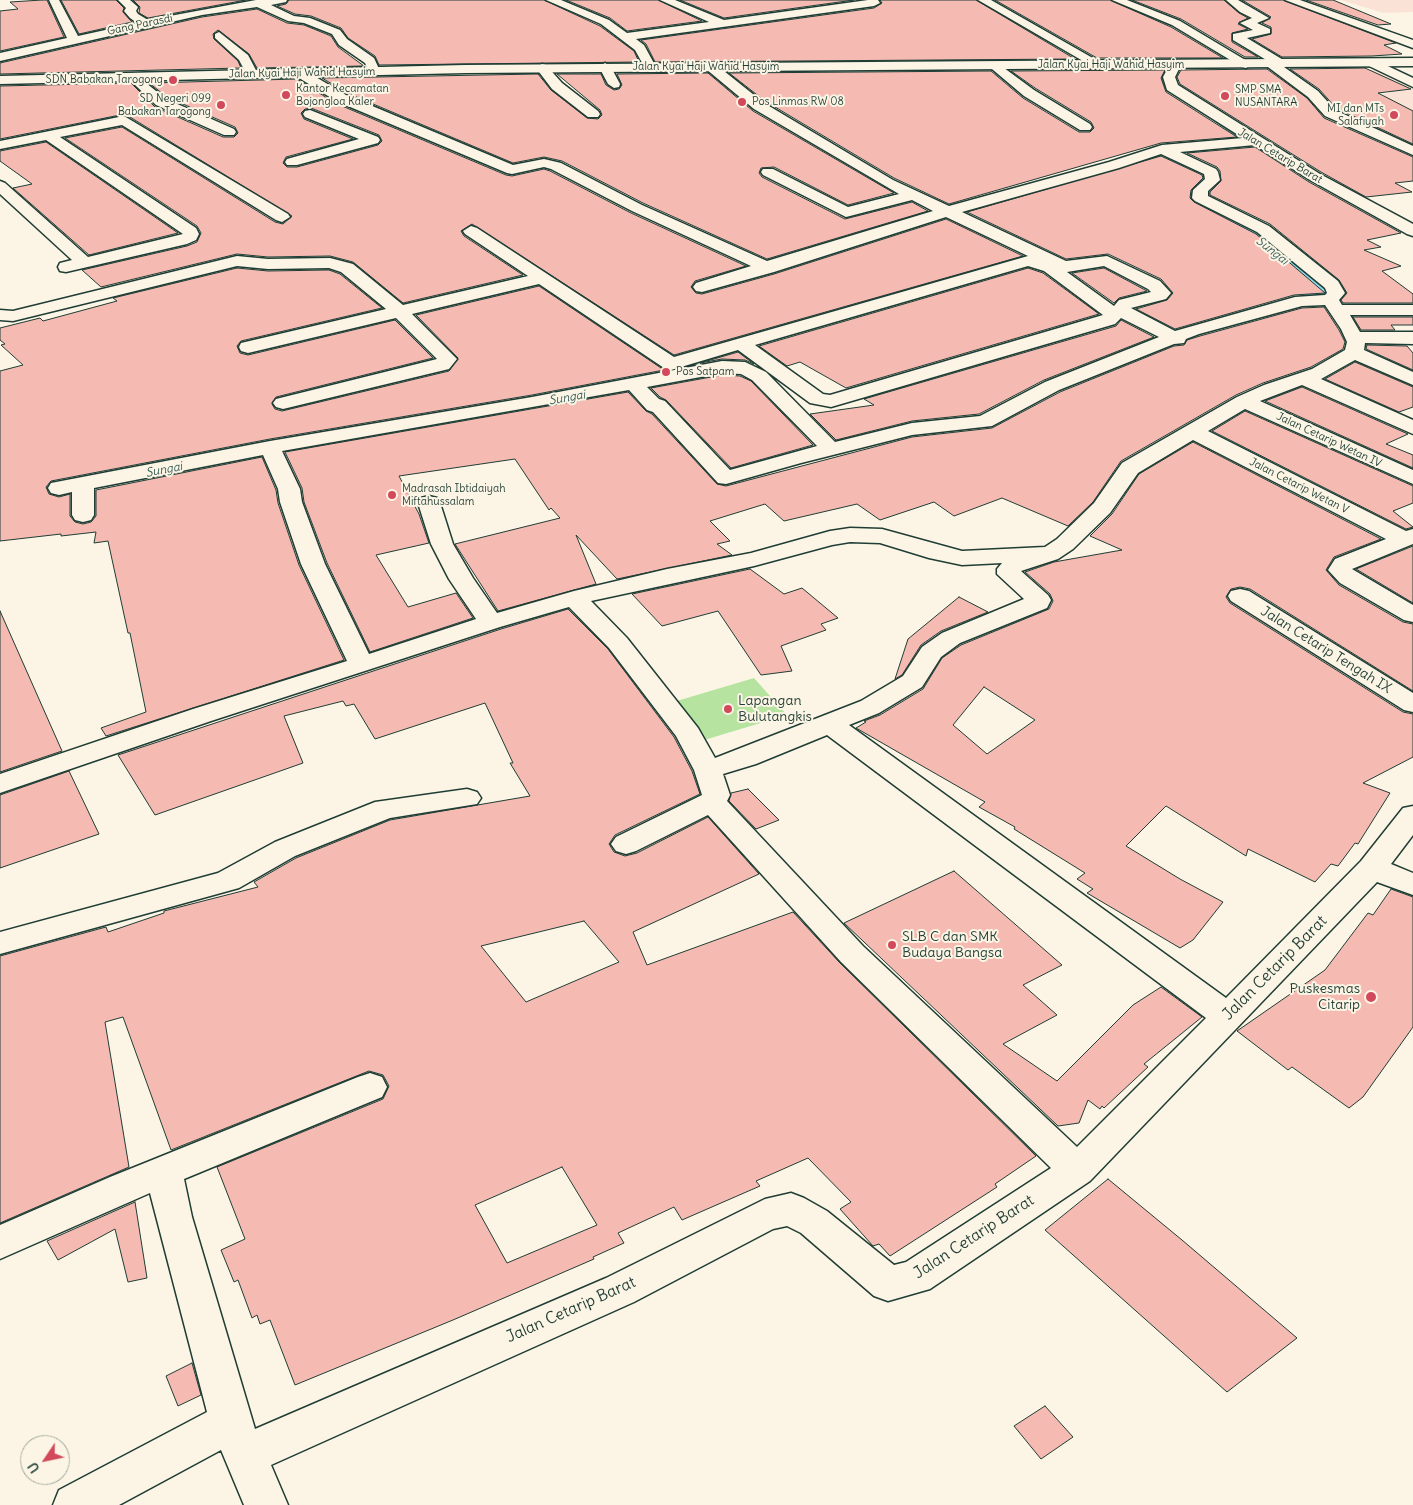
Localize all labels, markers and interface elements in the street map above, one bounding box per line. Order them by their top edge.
street label: Gang Parasdi [106,12,174,38]
street label: Jalan Kyai Haji Wahid Hasyim [1038,58,1184,72]
street label: Jalan Kyai Haji Wahid Hasyim [633,60,779,74]
street label: Jalan Kyai Haji Wahid Hasyim [228,65,376,81]
place label: SDN Babakan Tarogong [46,73,163,87]
marker: SDN Babakan Tarogong [167,74,179,86]
place label: Kantor Kecamatan Bojongloa Kaler [296,82,389,108]
place label: SMP SMA NUSANTARA [1235,83,1297,109]
marker: Kantor Kecamatan Bojongloa Kaler [280,89,292,101]
marker: SMP SMA NUSANTARA [1219,90,1231,102]
place label: SD Negeri 099 Babakan Tarogong [118,92,211,118]
place label: Pos Linmas RW 08 [752,95,844,109]
marker: Pos Linmas RW 08 [736,96,748,108]
marker: SD Negeri 099 Babakan Tarogong [215,99,227,111]
place label: MI dan MTs Salafiyah [1327,102,1384,128]
marker: MI dan MTs Salafiyah [1388,109,1400,121]
street label: Jalan Cetarip Barat [1235,126,1325,186]
water label: Sungai [1253,234,1291,268]
place label: Pos Satpam [676,365,734,379]
marker: Pos Satpam [660,366,672,378]
water label: Sungai [548,388,586,408]
street label: Jalan Cetarip Wetan IV [1274,410,1384,470]
street label: Jalan Cetarip Wetan V [1247,455,1351,517]
water label: Sungai [145,459,183,481]
place label: Madrasah Ibtidaiyah Miftahussalam [402,482,506,508]
marker: Madrasah Ibtidaiyah Miftahussalam [386,489,398,501]
street label: Jalan Cetarip Tengah IX [1258,603,1394,697]
place label: Lapangan Bulutangkis [738,693,812,726]
marker: Lapangan Bulutangkis [722,703,734,715]
street label: Jalan Cetarip Barat [1219,912,1331,1024]
place label: SLB C dan SMK Budaya Bangsa [902,929,1002,962]
marker: SLB C dan SMK Budaya Bangsa [886,939,898,951]
place label: Puskesmas Citarip [1289,981,1360,1014]
marker: Puskesmas Citarip [1364,990,1378,1004]
street label: Jalan Cetarip Barat [910,1191,1038,1283]
street label: Jalan Cetarip Barat [503,1273,639,1347]
north arrow [20,1435,70,1485]
text: U [23,1459,44,1477]

